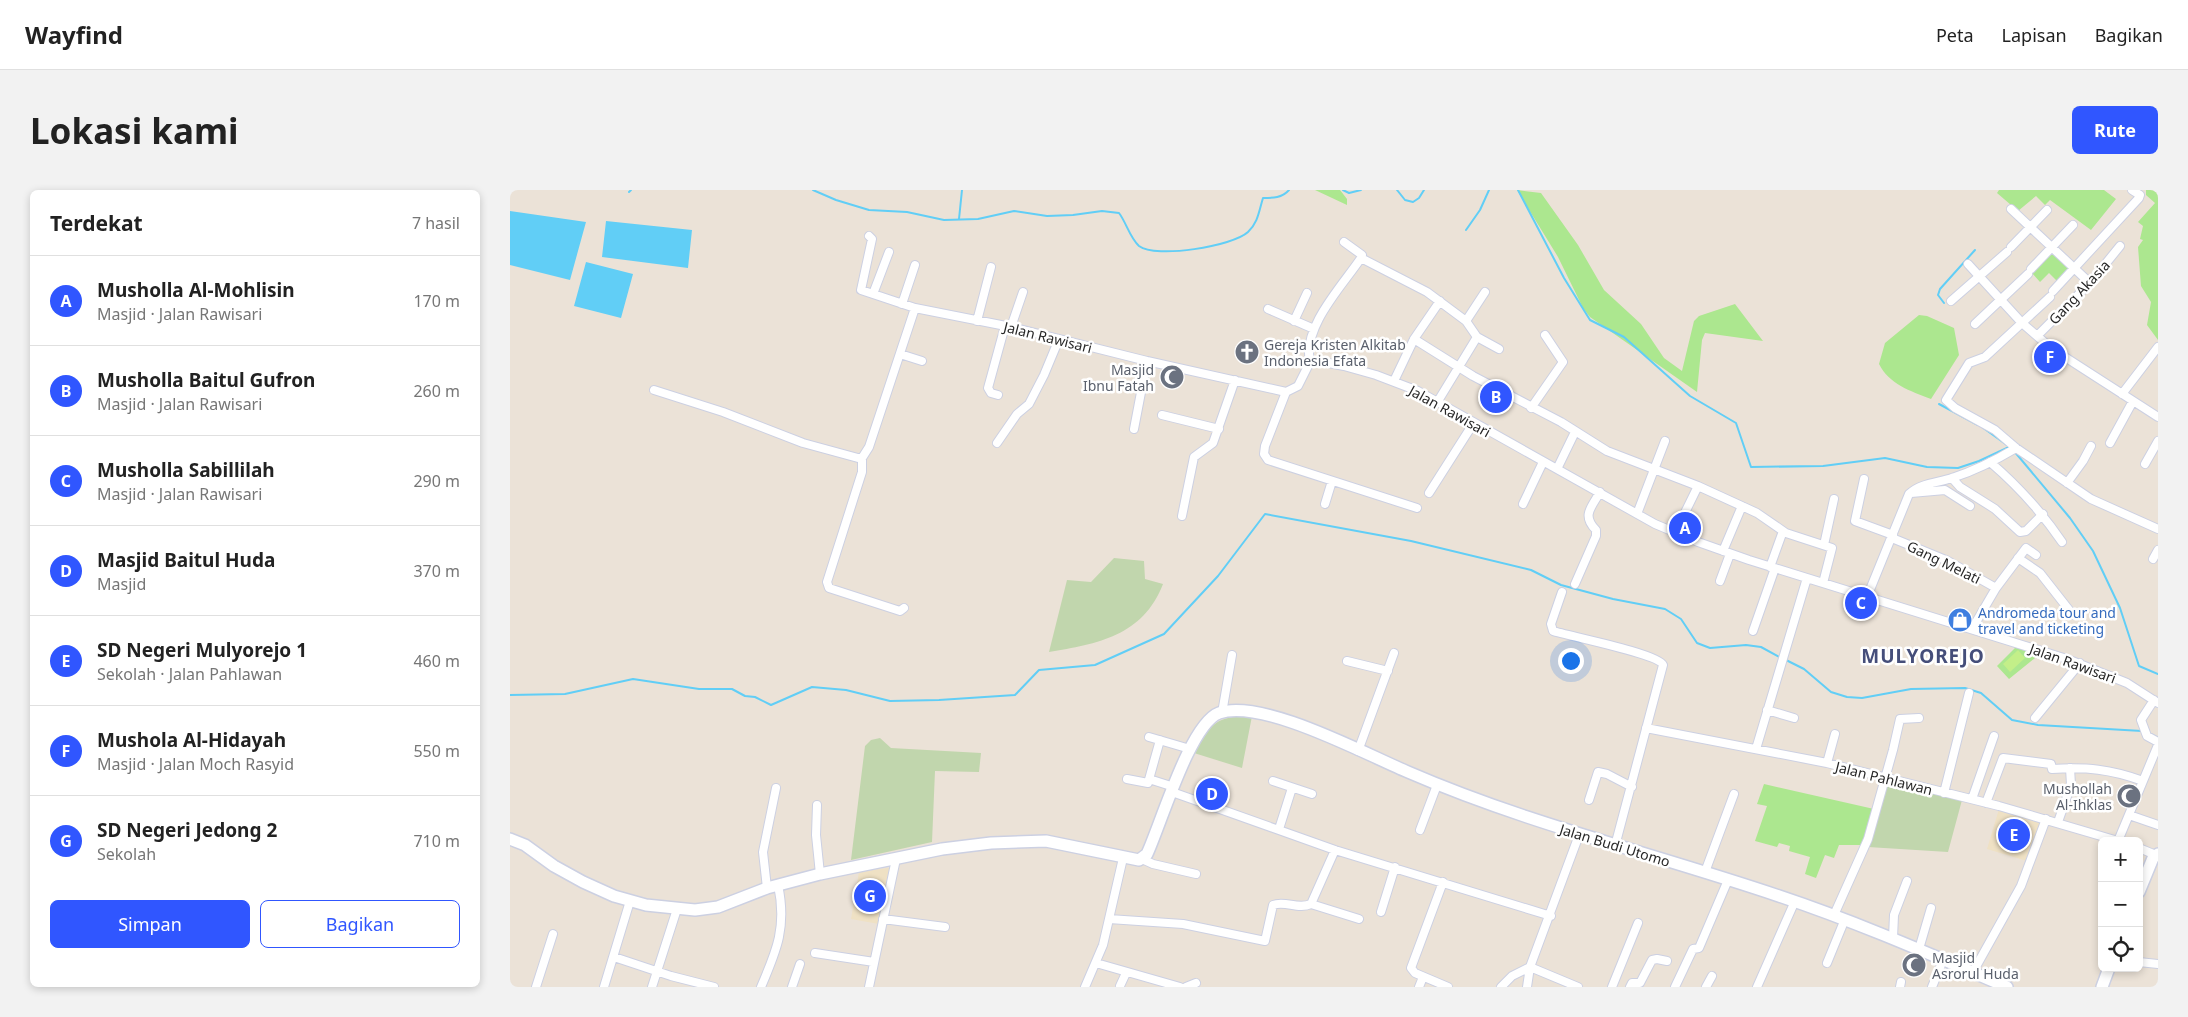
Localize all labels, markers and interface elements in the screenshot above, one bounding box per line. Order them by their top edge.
text: Wayfind [25,18,123,51]
text: Peta [1936,23,1974,47]
text: Lapisan [2002,23,2067,47]
text: Bagikan [2095,23,2163,47]
button: Rute [2072,106,2158,154]
text: Lokasi kami [30,107,239,154]
text: Terdekat [50,209,143,237]
text: 7 hasil [412,212,460,234]
street label: Gang Akasia [2044,256,2114,328]
text: Musholla Al-Mohlisin [97,277,295,303]
text: A [60,290,72,312]
text: 170 m [413,290,460,312]
text: Masjid · Jalan Rawisari [97,303,262,325]
street label: Jalan Rawisari [1000,316,1094,357]
place label: Gereja Kristen Alkitab Indonesia Efata [1264,335,1406,370]
pin: F [2034,338,2066,376]
church icon: Gereja Kristen Alkitab Indonesia Efata [1234,339,1260,365]
place label: Masjid Ibnu Fatah [1083,360,1154,395]
mosque icon: Masjid Ibnu Fatah [1159,364,1185,390]
text: Musholla Baitul Gufron [97,367,315,393]
pin: B [1480,378,1512,416]
text: B [61,380,71,402]
text: 260 m [413,380,460,402]
street label: Jalan Rawisari [1404,380,1494,441]
text: Masjid · Jalan Rawisari [97,393,262,415]
text: Musholla Sabillilah [97,457,275,483]
text: C [61,470,71,492]
text: 290 m [413,470,460,492]
text: Masjid · Jalan Rawisari [97,483,262,505]
pin: A [1669,509,1701,547]
street label: Gang Melati [1904,536,1984,588]
text: Masjid Baitul Huda [97,547,275,573]
text: D [60,560,72,582]
text: 370 m [413,560,460,582]
text: Masjid [97,573,146,595]
pin: C [1845,584,1877,622]
place label: Andromeda tour and travel and ticketing [1978,603,2116,638]
shop icon: Andromeda tour and travel and ticketing [1947,607,1973,633]
text: SD Negeri Mulyorejo 1 [97,637,307,663]
street label: Jalan Rawisari [2025,638,2119,687]
district label: MULYOREJO [1861,643,1985,669]
your location [1558,648,1584,674]
text: E [62,650,70,672]
text: 460 m [413,650,460,672]
text: Sekolah · Jalan Pahlawan [97,663,282,685]
text: Mushola Al-Hidayah [97,727,286,753]
text: F [62,740,70,762]
text: 550 m [413,740,460,762]
text: Masjid · Jalan Moch Rasyid [97,753,294,775]
street label: Jalan Pahlawan [1832,756,1935,799]
pin: D [1196,775,1228,813]
place label: Mushollah Al-Ihklas [2043,779,2112,814]
mosque icon: Mushollah Al-Ihklas [2116,783,2142,809]
pin: E [1998,816,2030,854]
text: SD Negeri Jedong 2 [97,817,277,843]
street label: Jalan Budi Utomo [1556,819,1672,871]
text: G [60,830,72,852]
text: 710 m [413,830,460,852]
map controls [2098,837,2143,972]
button: + [2098,837,2143,882]
text: Sekolah [97,843,156,865]
pin: G [854,877,886,915]
button: − [2098,882,2143,927]
button: Simpan [50,900,250,948]
button: Bagikan [260,900,460,948]
button: locate [2098,927,2143,972]
place label: Masjid Asrorul Huda [1932,948,2019,983]
mosque icon: Masjid Asrorul Huda [1901,952,1927,978]

